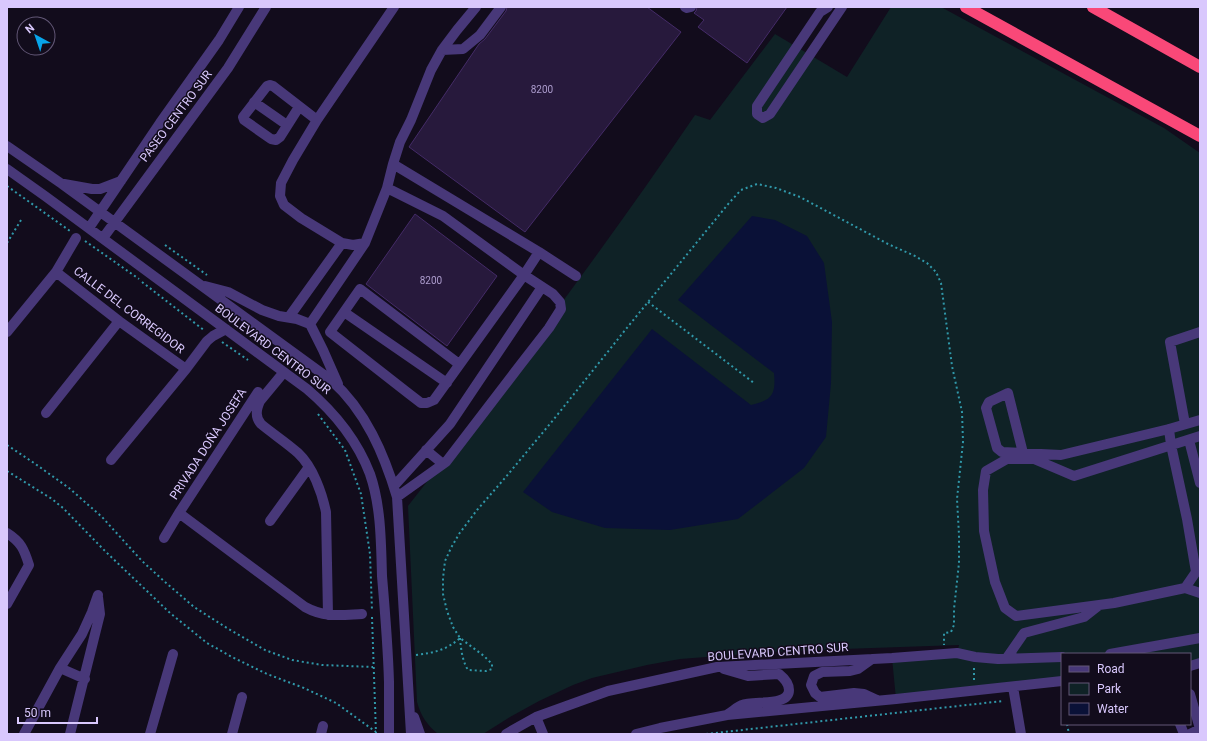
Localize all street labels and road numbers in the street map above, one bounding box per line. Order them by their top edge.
street label: PASEO CENTRO SUR [137,67,215,164]
street label: CALLE DEL CORREGIDOR [71,264,188,357]
street label: BOULEVARD CENTRO SUR [212,301,334,397]
street label: PRIVADA DOÑA JOSEFA [165,385,249,502]
street label: BOULEVARD CENTRO SUR [707,640,850,664]

